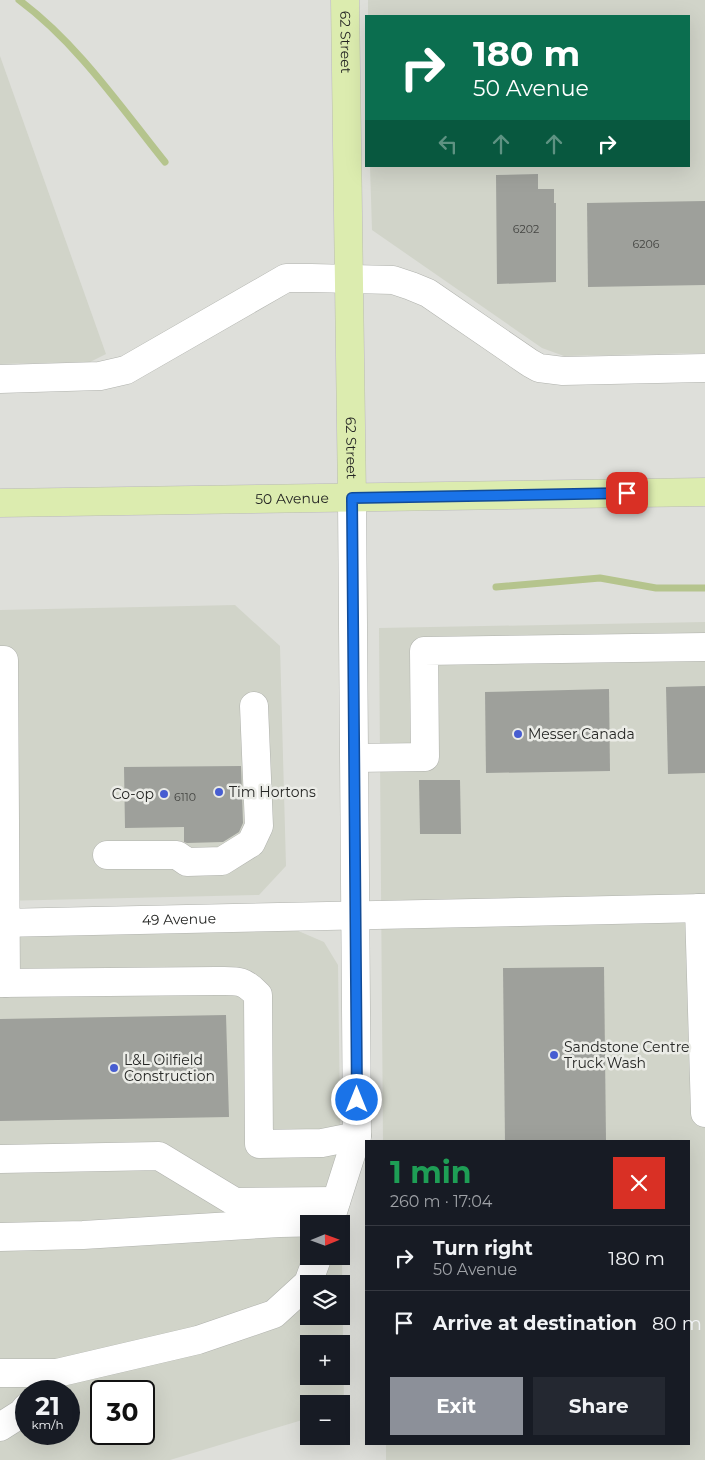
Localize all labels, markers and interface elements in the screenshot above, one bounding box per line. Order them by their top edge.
street label: 62 Street [336,11,355,74]
text: 180 m [473,32,580,75]
icon: right [390,35,455,100]
text: 50 Avenue [473,75,589,102]
icon: left [434,130,462,158]
icon: ahead [487,130,515,158]
icon: ahead [540,130,568,158]
icon: right [593,130,621,158]
house number: 6202 [513,222,539,236]
house number: 6206 [633,237,660,251]
street label: 62 Street [342,417,361,480]
pin [606,472,648,514]
icon: arrive [613,479,641,507]
street label: 50 Avenue [255,489,329,508]
place label: Messer Canada [528,725,635,743]
marker: Messer Canada [512,728,524,740]
place label: Tim Hortons [229,783,316,801]
place label: Co-op [112,785,154,803]
marker: Tim Hortons [213,786,225,798]
marker: Co-op [158,788,170,800]
house number: 6110 [174,790,196,804]
street label: 49 Avenue [142,909,216,929]
place label: Sandstone Centre Truck Wash [564,1038,690,1072]
marker: Sandstone Centre Truck Wash [548,1049,560,1061]
place label: L&L Oilfield Construction [124,1051,215,1085]
marker: L&L Oilfield Construction [108,1062,120,1074]
position arrow [330,1073,382,1125]
text: 1 min [390,1154,471,1191]
button: close [613,1157,665,1209]
text: 260 m · 17:04 [390,1192,492,1211]
north arrow [300,1215,350,1265]
map controls [300,1215,350,1445]
text: Turn right [433,1237,533,1260]
icon: right [390,1244,418,1272]
text: 180 m [608,1247,665,1270]
text: 50 Avenue [433,1260,517,1279]
button: layers [300,1275,350,1325]
icon: arrive [390,1309,418,1337]
text: Arrive at destination [433,1312,637,1335]
text: 80 m [652,1312,702,1335]
button: + [300,1335,350,1385]
button: Exit [390,1377,523,1435]
button: Share [533,1377,665,1435]
speed limit sign: 30 [90,1380,155,1445]
text: 21 [35,1391,60,1421]
button: − [300,1395,350,1445]
text: km/h [31,1417,64,1432]

